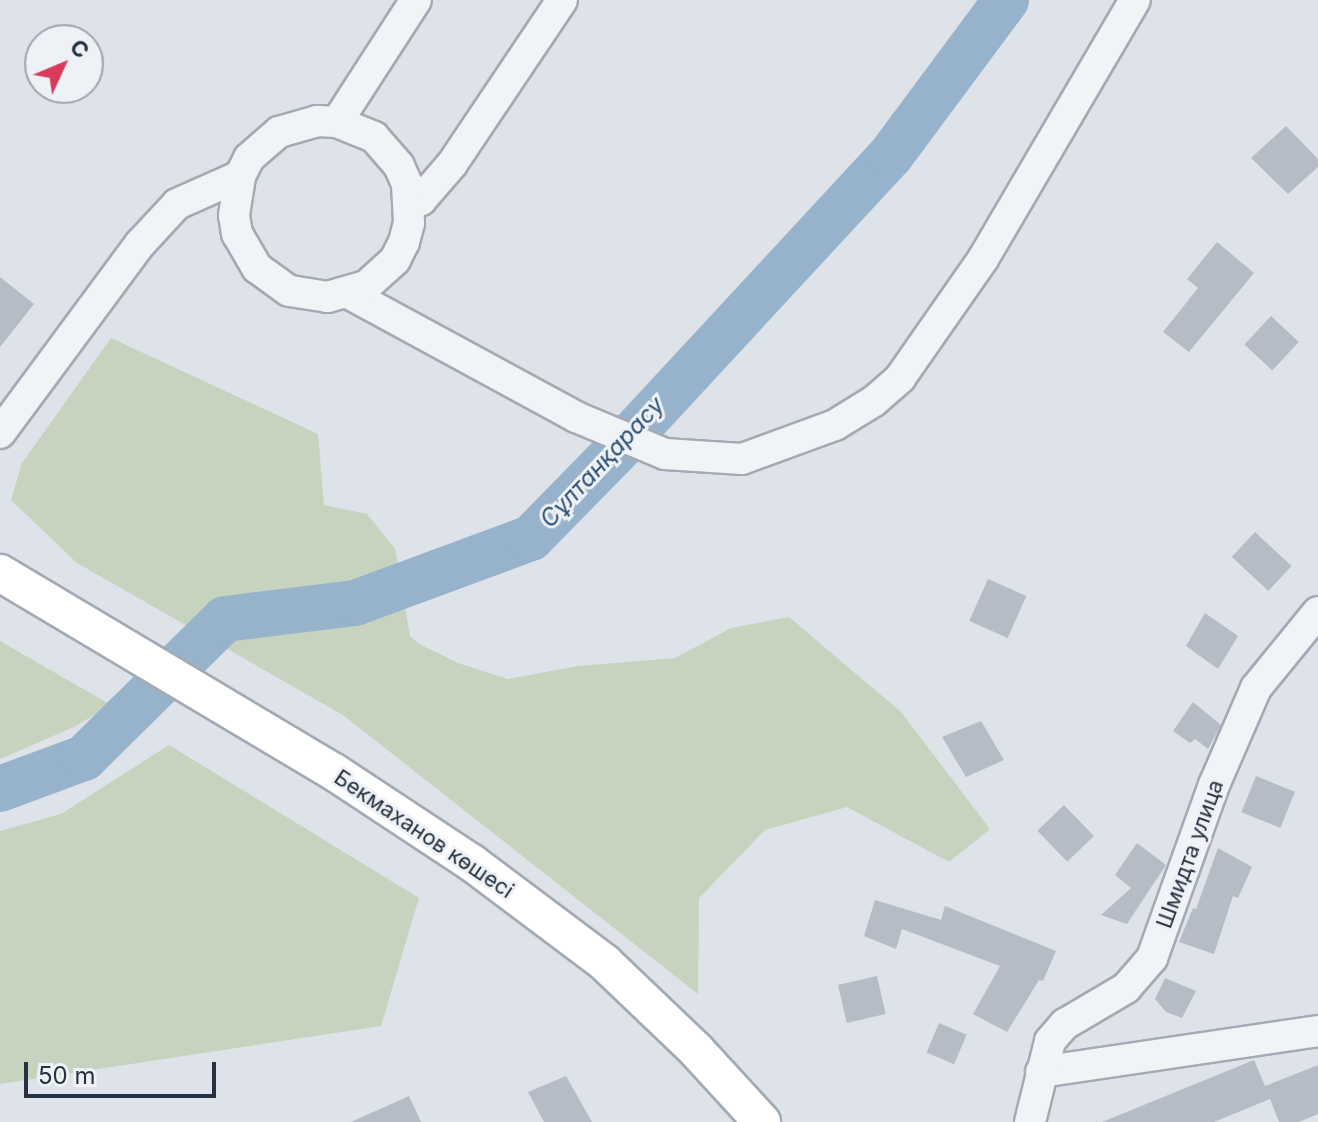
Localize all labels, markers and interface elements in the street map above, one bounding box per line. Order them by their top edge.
north arrow [24,24,104,104]
text: С [65,34,95,64]
water label: Сұлтанқарасу [534,391,670,533]
street label: Бекмаханов көшесі [329,764,519,904]
street label: Шмидта улица [1151,776,1229,932]
scale bar [28,1046,220,1096]
text: 50 m [38,1061,96,1090]

